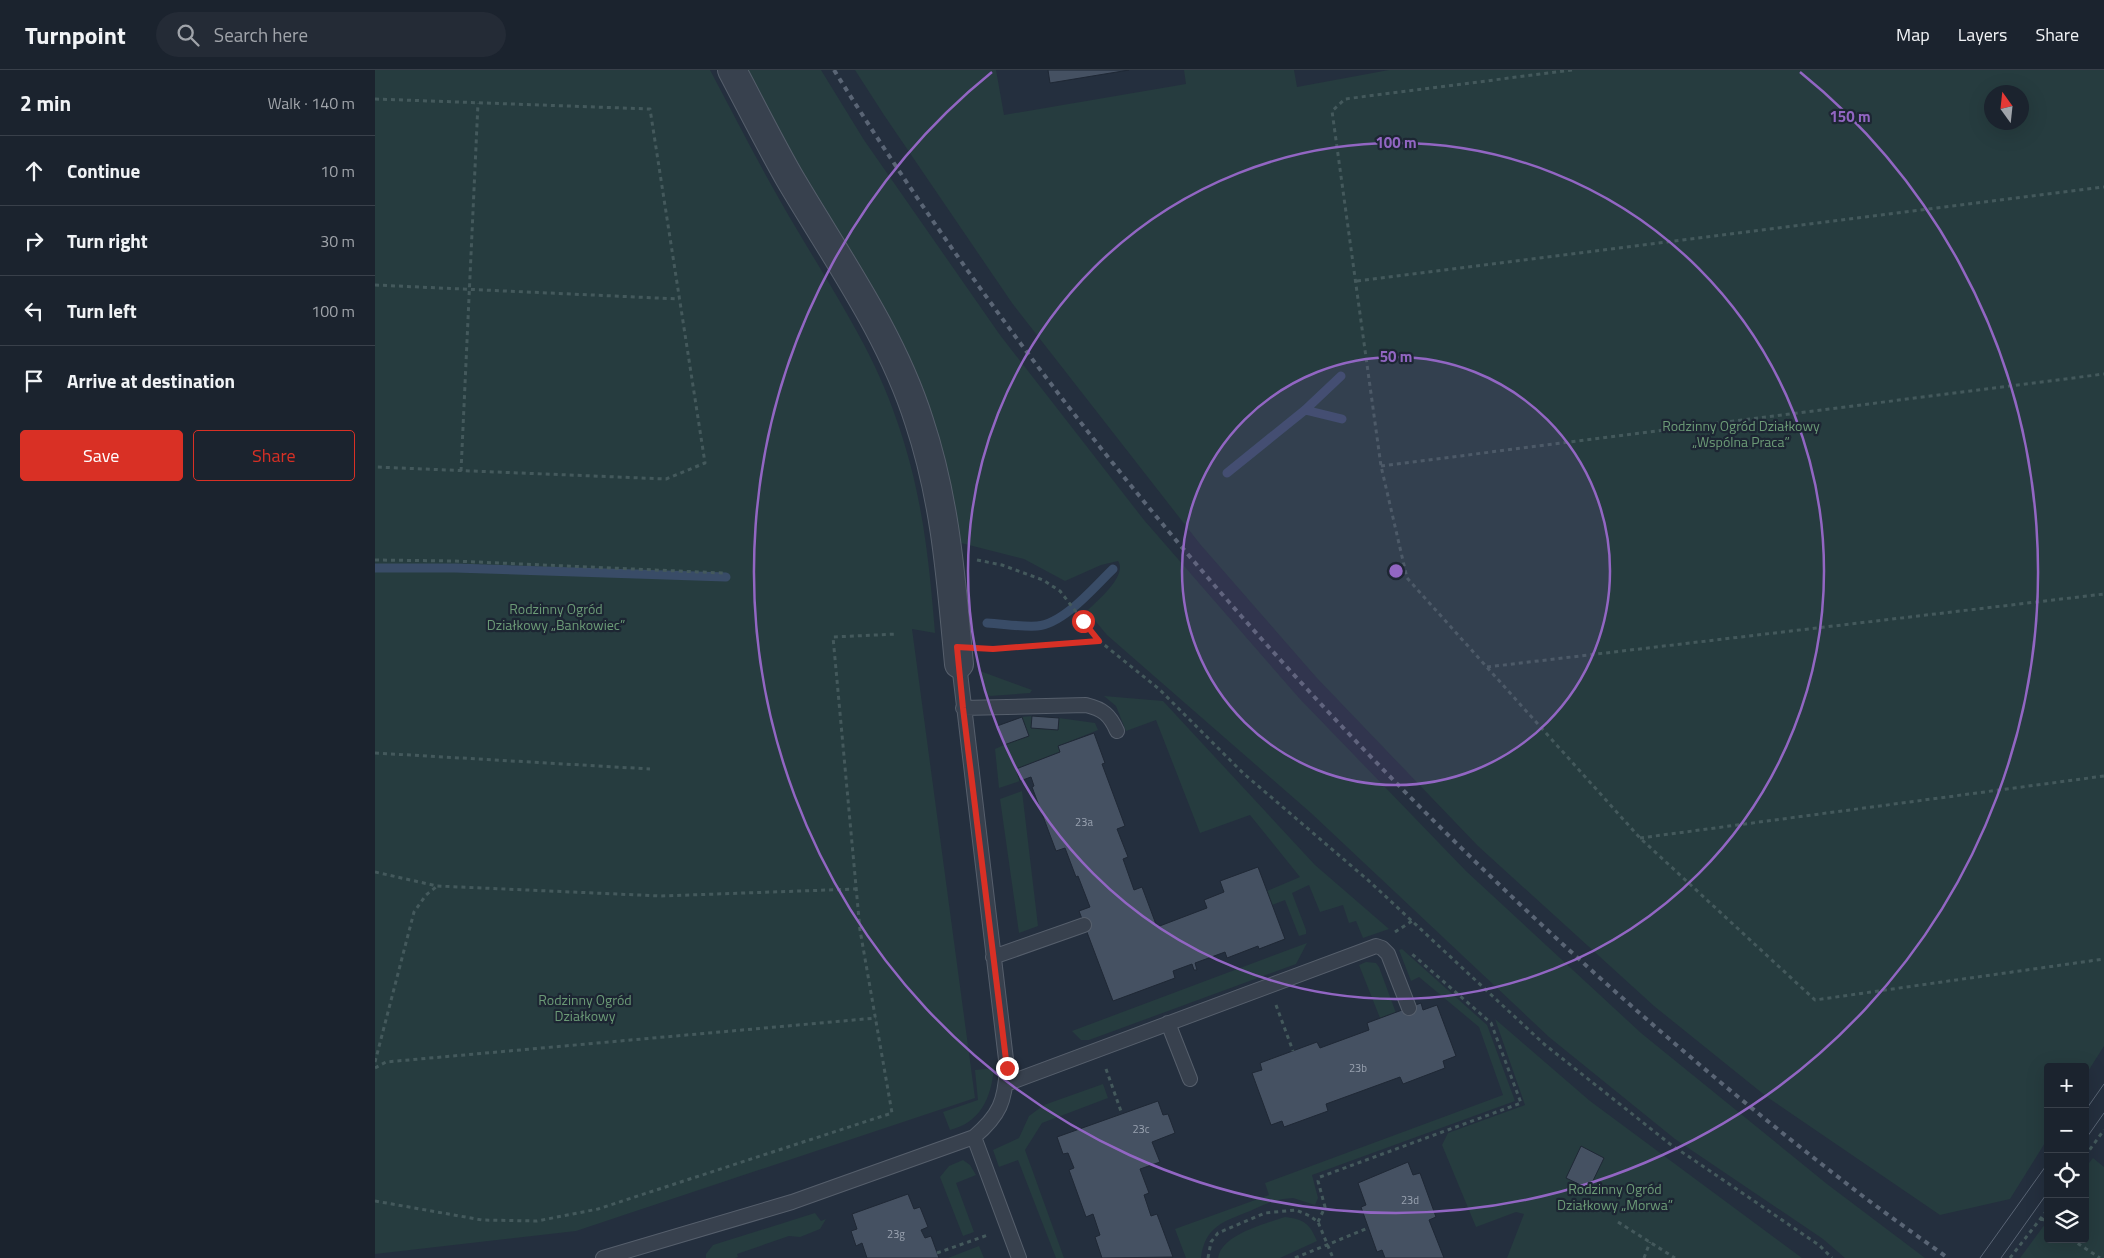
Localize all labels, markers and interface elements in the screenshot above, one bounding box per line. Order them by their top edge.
search box [156,12,506,57]
text: Turnpoint [25,17,126,53]
text: Search here [214,20,308,49]
icon: search [174,21,202,49]
text: Map [1896,21,1930,48]
text: Layers [1958,21,2007,48]
text: Share [2035,21,2079,48]
north arrow [1984,85,2029,130]
text: 2 min [20,87,71,119]
text: Walk · 140 m [267,91,355,115]
text: 150 m [1829,105,1871,128]
text: 100 m [1375,131,1417,154]
text: Continue [67,156,140,185]
icon: ahead [20,157,48,185]
text: 10 m [320,159,355,183]
text: Turn right [67,226,148,255]
icon: right [20,227,48,255]
text: 30 m [320,229,355,253]
text: Turn left [67,296,137,325]
icon: left [20,297,48,325]
text: 100 m [311,299,355,323]
text: 50 m [1380,345,1412,368]
text: Arrive at destination [67,366,235,395]
icon: arrive [20,367,48,395]
park label: Rodzinny Ogród Działkowy „Wspólna Praca” [1662,415,1820,452]
button: Save [20,430,183,481]
button: Share [193,430,355,481]
centre of rings [1387,562,1405,580]
park label: Rodzinny Ogród Działkowy „Bankowiec” [487,598,625,635]
route start [1072,610,1095,633]
house number: 23a [1075,814,1093,830]
park label: Rodzinny Ogród Działkowy [538,989,632,1026]
route end [996,1057,1019,1080]
house number: 23b [1349,1060,1367,1076]
map controls [2044,1063,2089,1243]
button: + [2044,1063,2089,1108]
button: − [2044,1108,2089,1153]
house number: 23c [1132,1121,1150,1137]
button: locate [2044,1153,2089,1198]
park label: Rodzinny Ogród Działkowy „Morwa” [1557,1178,1673,1215]
house number: 23d [1401,1192,1419,1208]
button: layers [2044,1198,2089,1243]
house number: 23g [887,1226,905,1242]

